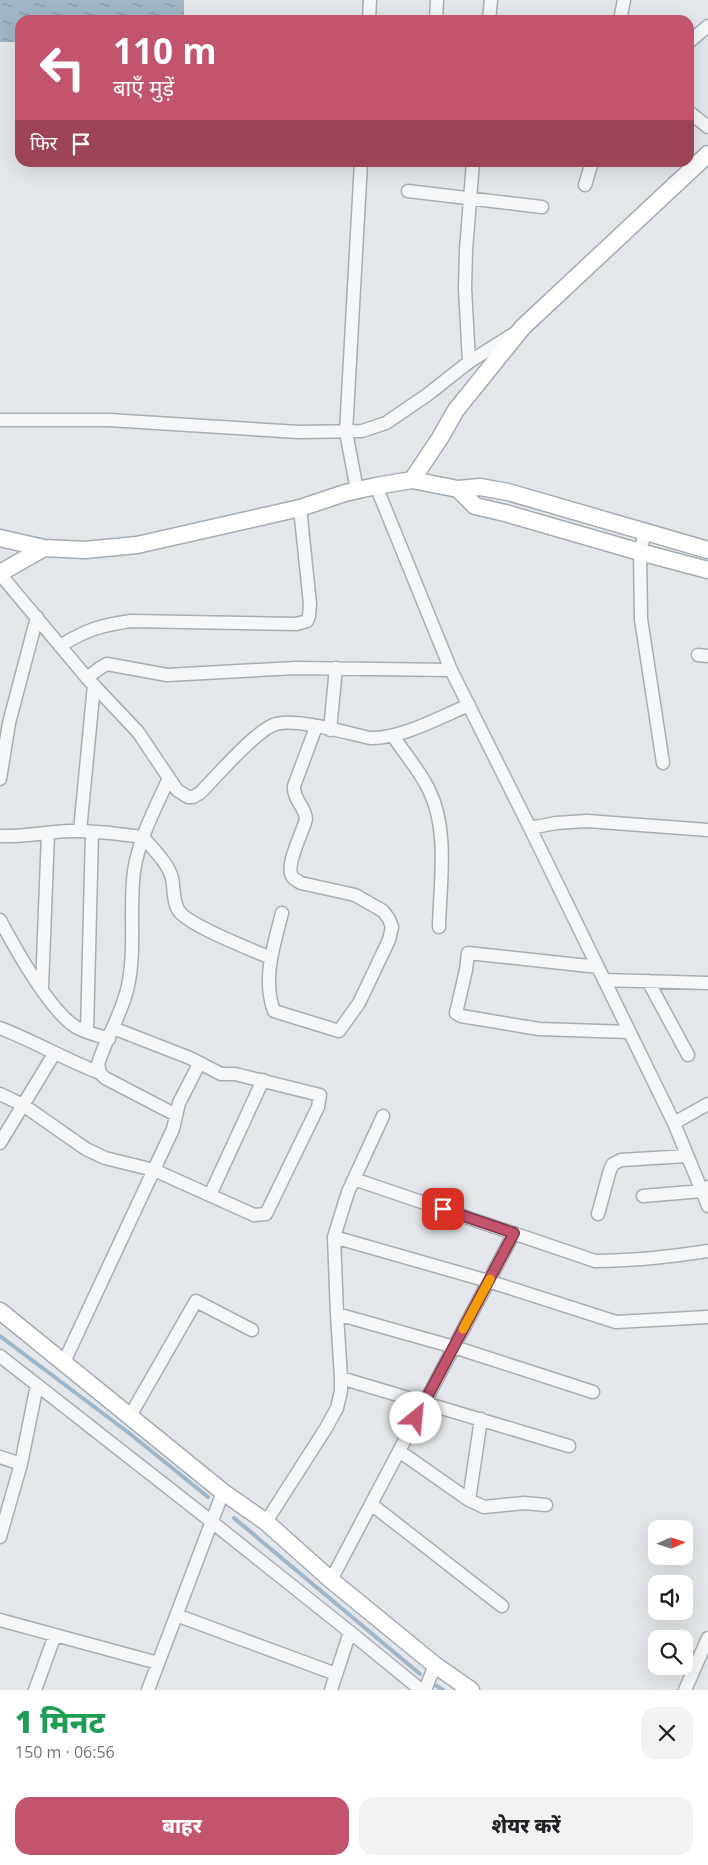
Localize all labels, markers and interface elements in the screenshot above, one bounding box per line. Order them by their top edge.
text: 110 m [113,27,217,74]
icon: left [30,35,95,100]
text: बाएँ मुड़ें [113,72,174,102]
text: फिर [30,130,57,156]
icon: arrive [67,130,95,158]
pin [422,1188,464,1230]
icon: arrive [429,1195,457,1223]
position arrow [389,1391,441,1443]
north arrow [648,1520,692,1565]
map controls [648,1520,693,1675]
button: sound [648,1575,693,1620]
button: search [648,1630,693,1675]
text: 1 मिनट [15,1701,105,1742]
button: close [641,1707,693,1759]
text: 150 m · 06:56 [15,1741,115,1763]
button: बाहर [15,1797,349,1855]
button: शेयर करें [359,1797,693,1855]

